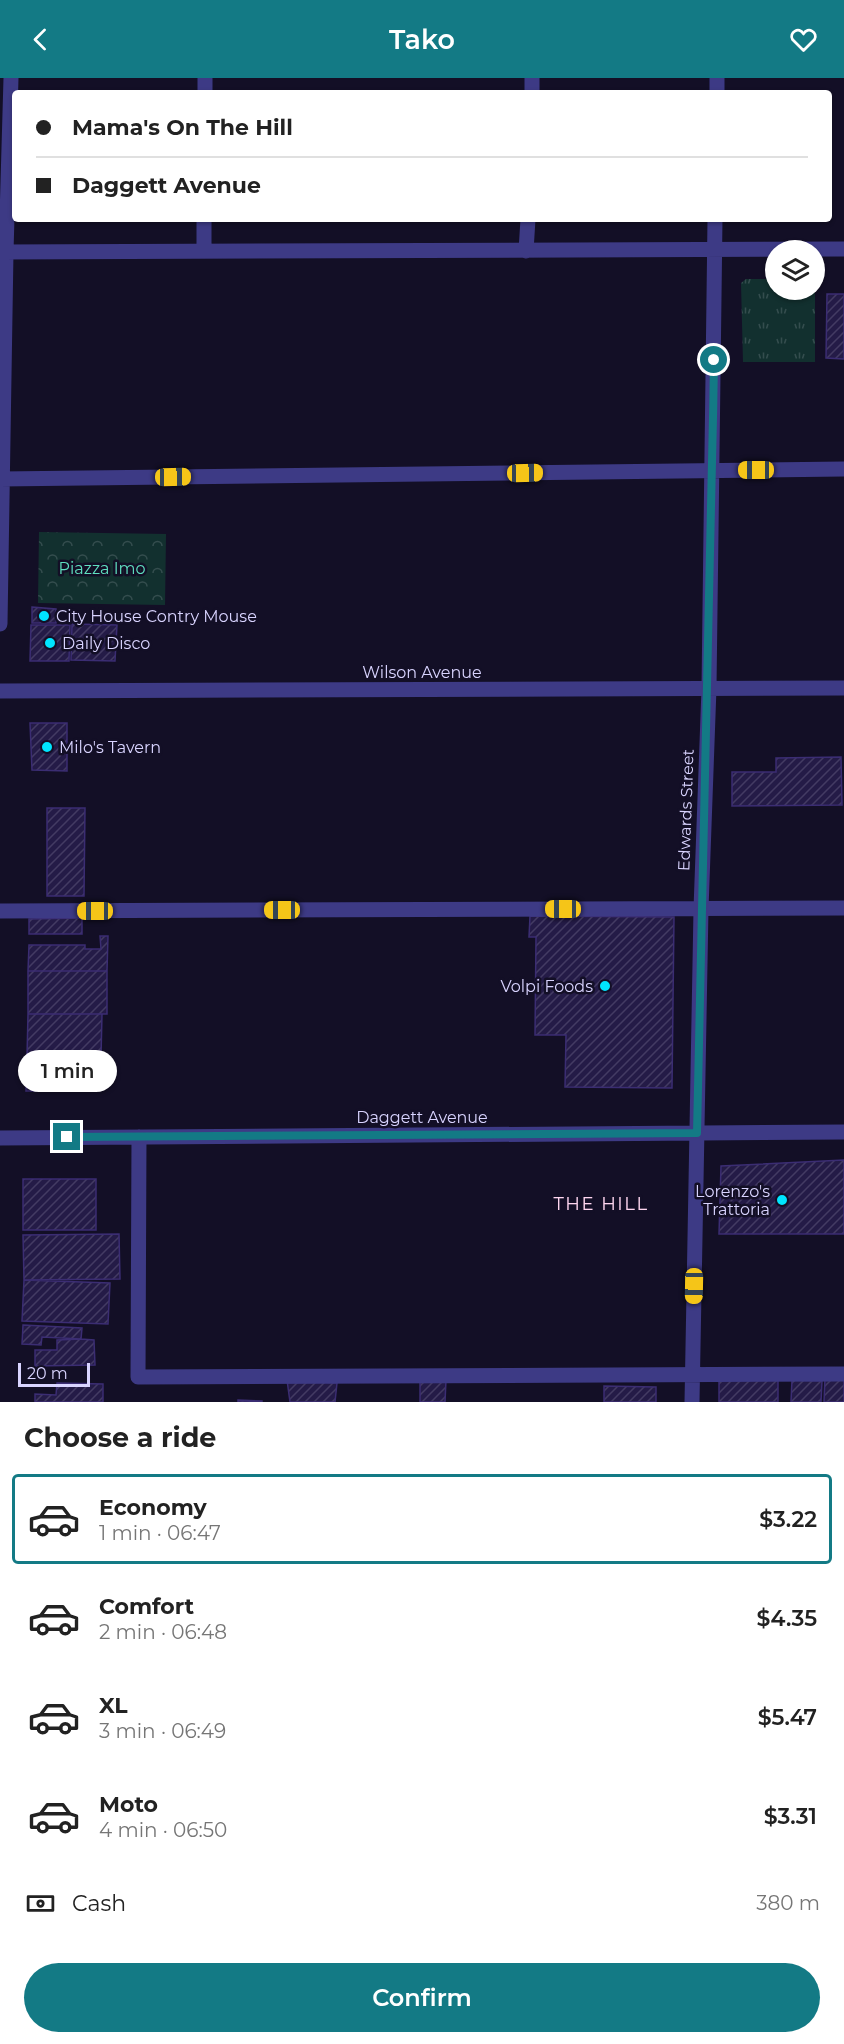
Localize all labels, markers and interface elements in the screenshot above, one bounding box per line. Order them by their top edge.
icon: back [24,23,57,56]
text: Tako [389,23,455,56]
icon: heart [787,23,820,56]
text: Mama's On The Hill [72,114,293,141]
text: Daggett Avenue [72,172,261,199]
map controls [765,240,825,300]
button: layers [765,240,825,300]
route start [700,346,727,373]
car [738,461,774,479]
car [507,464,543,482]
car [155,468,191,486]
park label: Piazza Imo [58,559,146,578]
place label: City House Contry Mouse [56,607,257,626]
marker: City House Contry Mouse [37,609,51,623]
place label: Daily Disco [62,634,150,653]
marker: Daily Disco [43,636,57,650]
street label: Wilson Avenue [362,663,482,682]
place label: Milo's Tavern [59,738,161,757]
marker: Milo's Tavern [40,740,54,754]
street label: Edwards Street [674,748,698,871]
car [545,900,581,918]
car [264,901,300,919]
car [77,902,113,920]
place label: Volpi Foods [500,977,593,996]
marker: Volpi Foods [598,979,612,993]
callout: 1 min [17,1050,116,1092]
text: 1 min [41,1059,94,1083]
street label: Daggett Avenue [356,1108,488,1127]
route end [53,1123,80,1150]
place label: Lorenzo's Trattoria [695,1182,770,1219]
district label: THE HILL [554,1193,649,1215]
marker: Lorenzo's Trattoria [775,1193,789,1207]
car [685,1268,703,1304]
scale bar [18,1360,90,1388]
text: 20 m [27,1364,68,1383]
text: Choose a ride [24,1421,216,1454]
icon: car [27,1492,81,1546]
text: Economy [99,1494,207,1521]
text: $3.22 [759,1506,817,1533]
text: 1 min · 06:47 [99,1521,221,1545]
icon: car [27,1591,81,1645]
text: Comfort [99,1593,194,1620]
text: $4.35 [757,1605,817,1632]
text: 2 min · 06:48 [99,1620,227,1644]
icon: car [27,1690,81,1744]
text: XL [99,1692,128,1719]
text: $5.47 [758,1704,817,1731]
text: 3 min · 06:49 [99,1719,226,1743]
icon: car [27,1789,81,1843]
text: Moto [99,1791,158,1818]
text: $3.31 [764,1803,817,1830]
text: 4 min · 06:50 [99,1818,227,1842]
icon: cash [24,1887,57,1920]
text: Cash [72,1890,126,1917]
text: 380 m [756,1891,820,1915]
button: Confirm [24,1963,820,2032]

